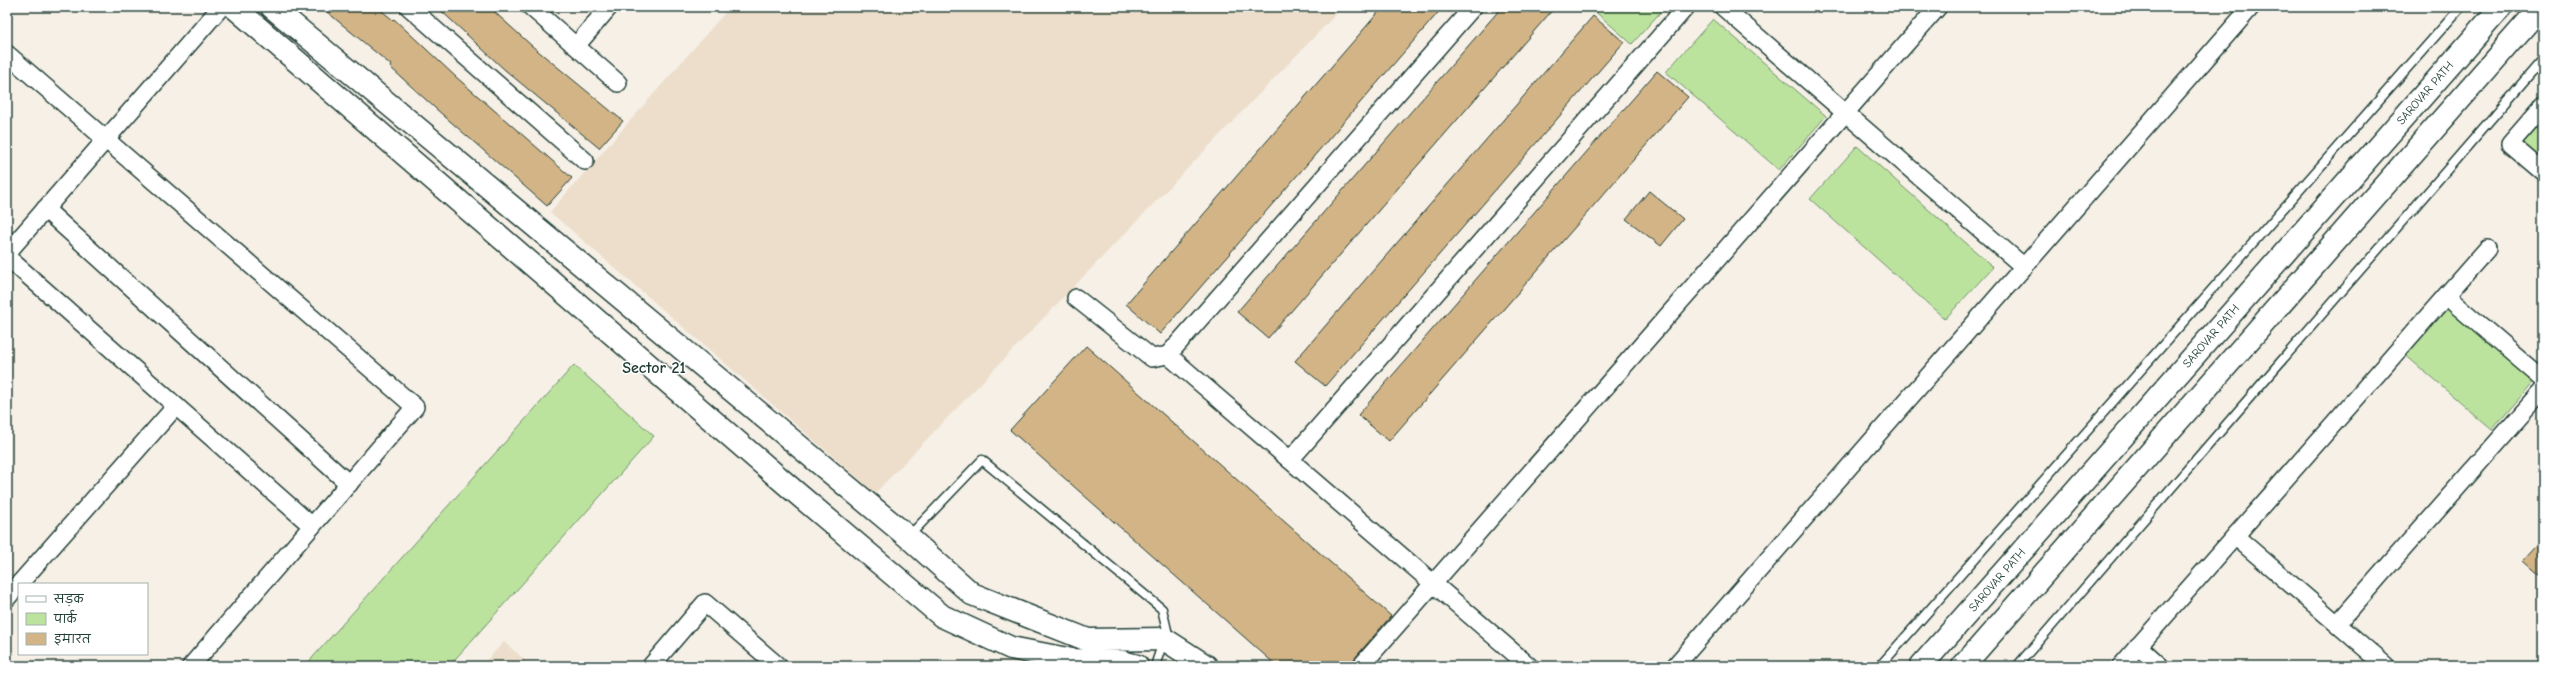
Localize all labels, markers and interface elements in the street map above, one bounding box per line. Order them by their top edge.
street label: SAROVAR PATH [2394,58,2456,128]
street label: SAROVAR PATH [2180,301,2242,371]
district label: Sector 21 [622,359,686,377]
street label: SAROVAR PATH [1966,545,2028,615]
legend [18,583,148,655]
text: सड़क [53,592,85,607]
text: पार्क [53,609,78,626]
text: इमारत [54,632,92,646]

